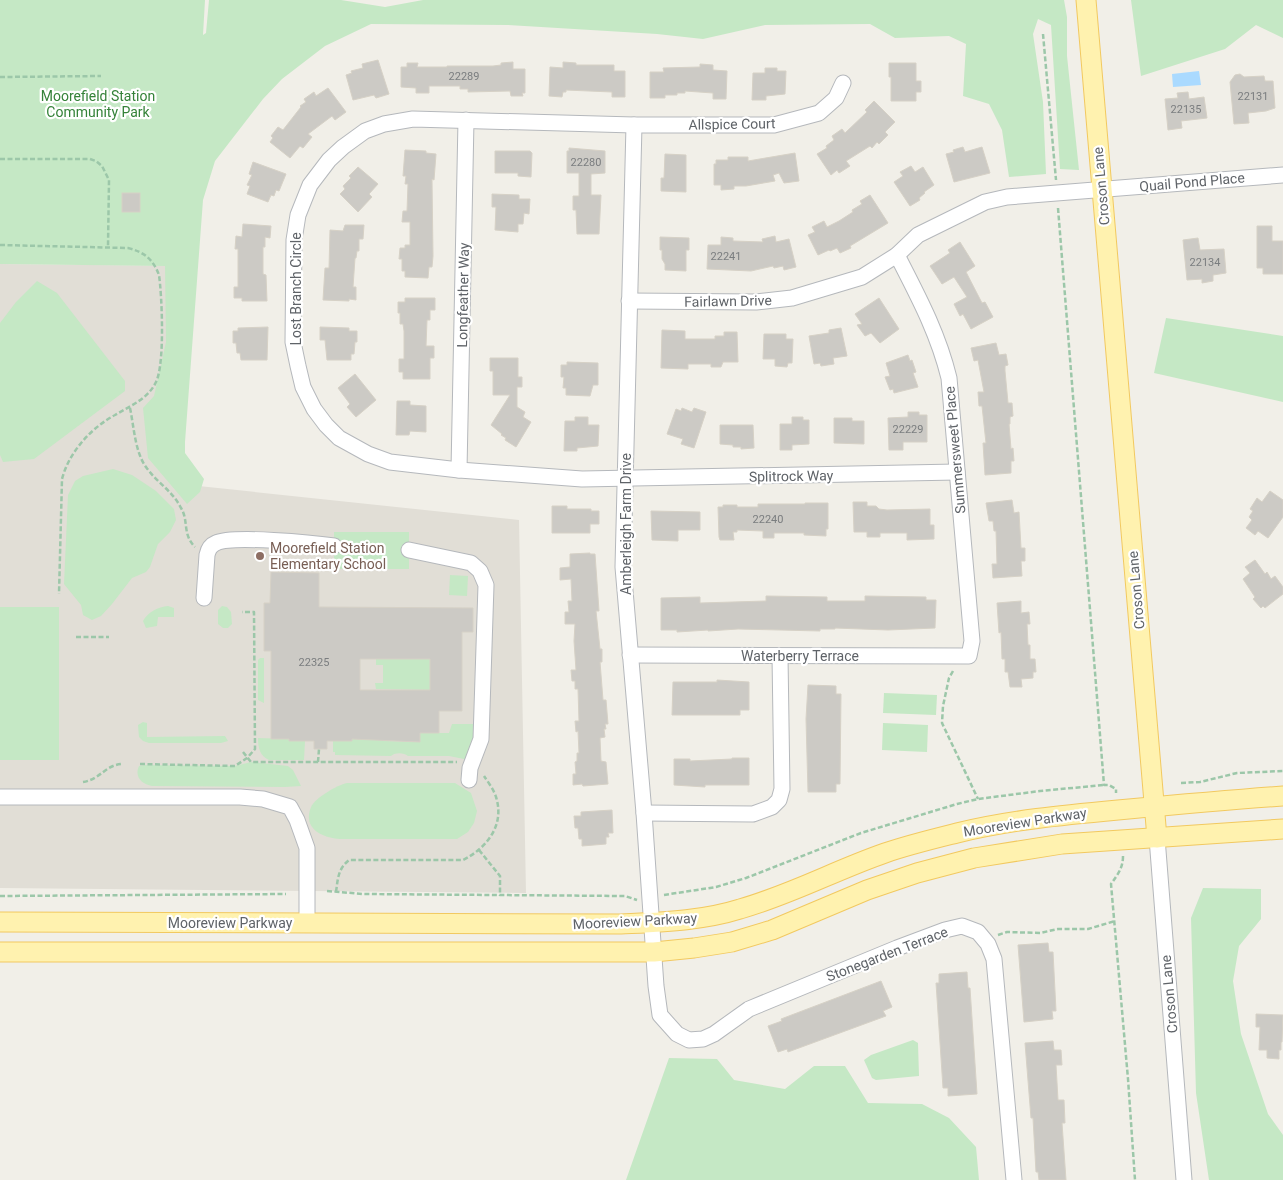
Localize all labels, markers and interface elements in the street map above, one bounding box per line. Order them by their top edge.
house number: 22289 [449,70,479,83]
park label: Moorefield Station Community Park [41,88,155,120]
house number: 22131 [1238,90,1268,103]
house number: 22135 [1171,103,1201,116]
street label: Allspice Court [688,115,776,133]
street label: Croson Lane [1090,146,1112,226]
house number: 22280 [571,156,601,169]
street label: Quail Pond Place [1139,169,1245,195]
street label: Lost Branch Circle [288,232,304,346]
street label: Longfeather Way [454,242,472,348]
house number: 22241 [711,250,741,263]
house number: 22134 [1190,256,1220,269]
street label: Fairlawn Drive [684,292,772,310]
street label: Summersweet Place [941,386,969,514]
house number: 22229 [893,423,923,436]
street label: Amberleigh Farm Drive [618,453,634,595]
street label: Splitrock Way [749,467,834,485]
house number: 22240 [753,513,783,526]
place label: Moorefield Station Elementary School [270,540,386,572]
marker: Moorefield Station Elementary School [254,550,266,562]
street label: Croson Lane [1125,550,1147,630]
street label: Waterberry Terrace [741,648,859,664]
house number: 22325 [299,656,329,669]
street label: Mooreview Parkway [962,804,1088,840]
street label: Mooreview Parkway [572,910,698,932]
street label: Mooreview Parkway [168,915,293,931]
street label: Stonegarden Terrace [824,923,950,985]
street label: Croson Lane [1158,954,1180,1034]

